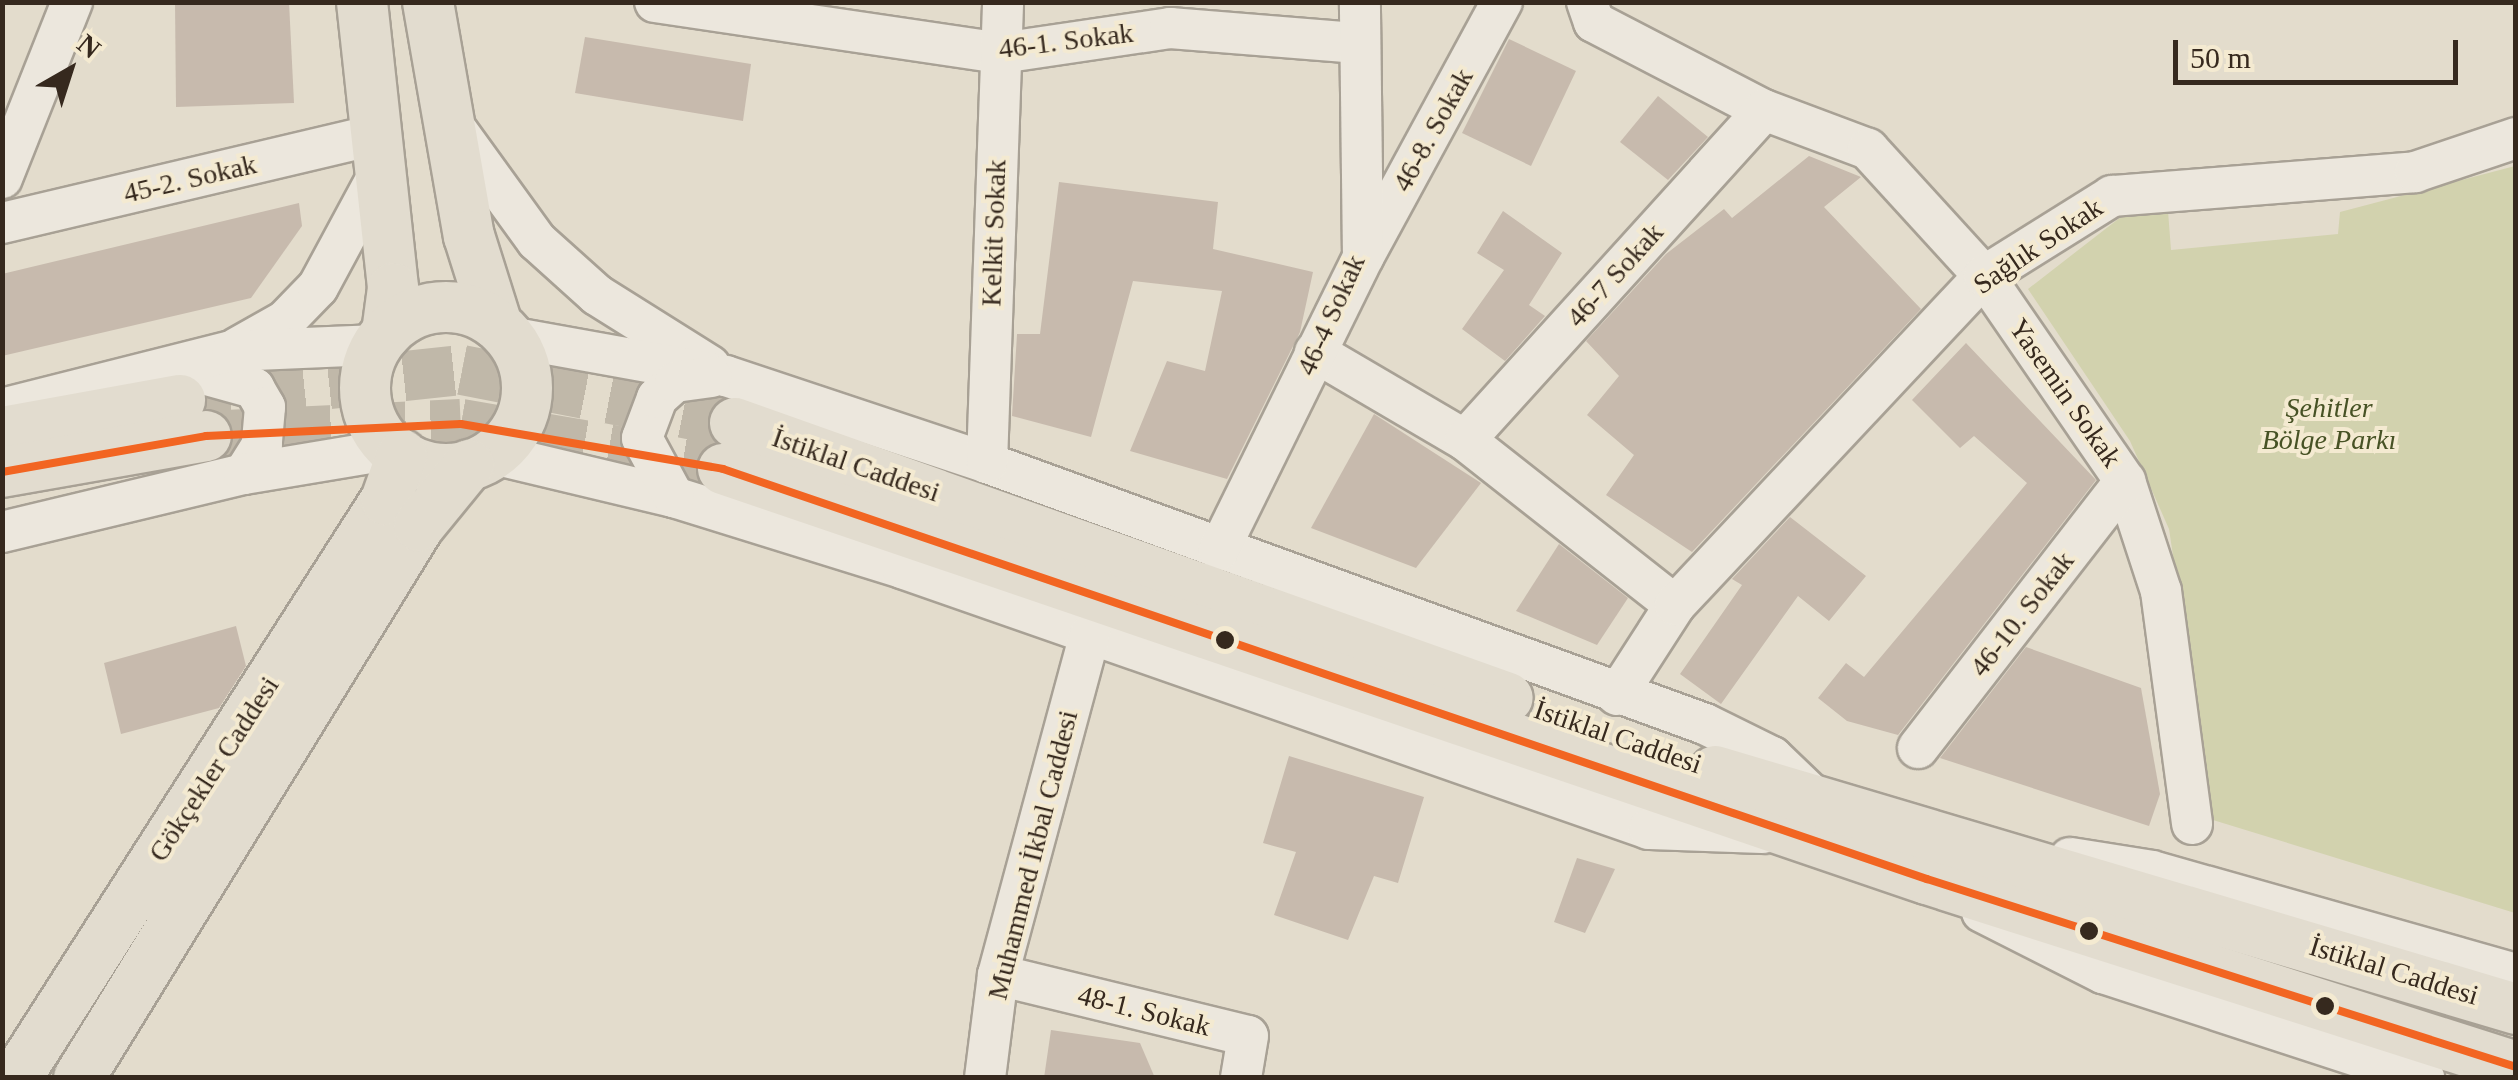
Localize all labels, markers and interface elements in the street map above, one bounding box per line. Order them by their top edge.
street label: 46-1. Sokak [997,16,1135,66]
north arrow [20,20,120,120]
scale bar [2178,20,2463,82]
text: N [72,28,107,65]
text: 50 m [2190,41,2251,74]
street label: 46-8. Sokak [1386,63,1480,197]
street label: 45-2. Sokak [120,147,260,211]
street label: Kelkit Sokak [975,159,1013,307]
street label: Sağlık Sokak [1967,191,2109,301]
street label: 46-7 Sokak [1560,216,1670,334]
street label: 46-4 Sokak [1290,250,1372,380]
street label: Yasemin Sokak [2001,312,2129,474]
park label: Şehitler Bölge Parkı [2262,391,2396,457]
street label: İstiklal Caddesi [768,421,944,509]
street label: 46-10. Sokak [1963,545,2081,683]
unlabelled marker [1215,630,1235,650]
street label: Gökçekler Caddesi [142,670,286,868]
street label: İstiklal Caddesi [1530,693,1706,781]
street label: Muhammed İkbal Caddesi [981,707,1085,1003]
unlabelled marker [2079,921,2099,941]
street label: İstiklal Caddesi [2305,929,2483,1013]
street label: 48-1. Sokak [1074,978,1214,1044]
unlabelled marker [2315,996,2335,1016]

